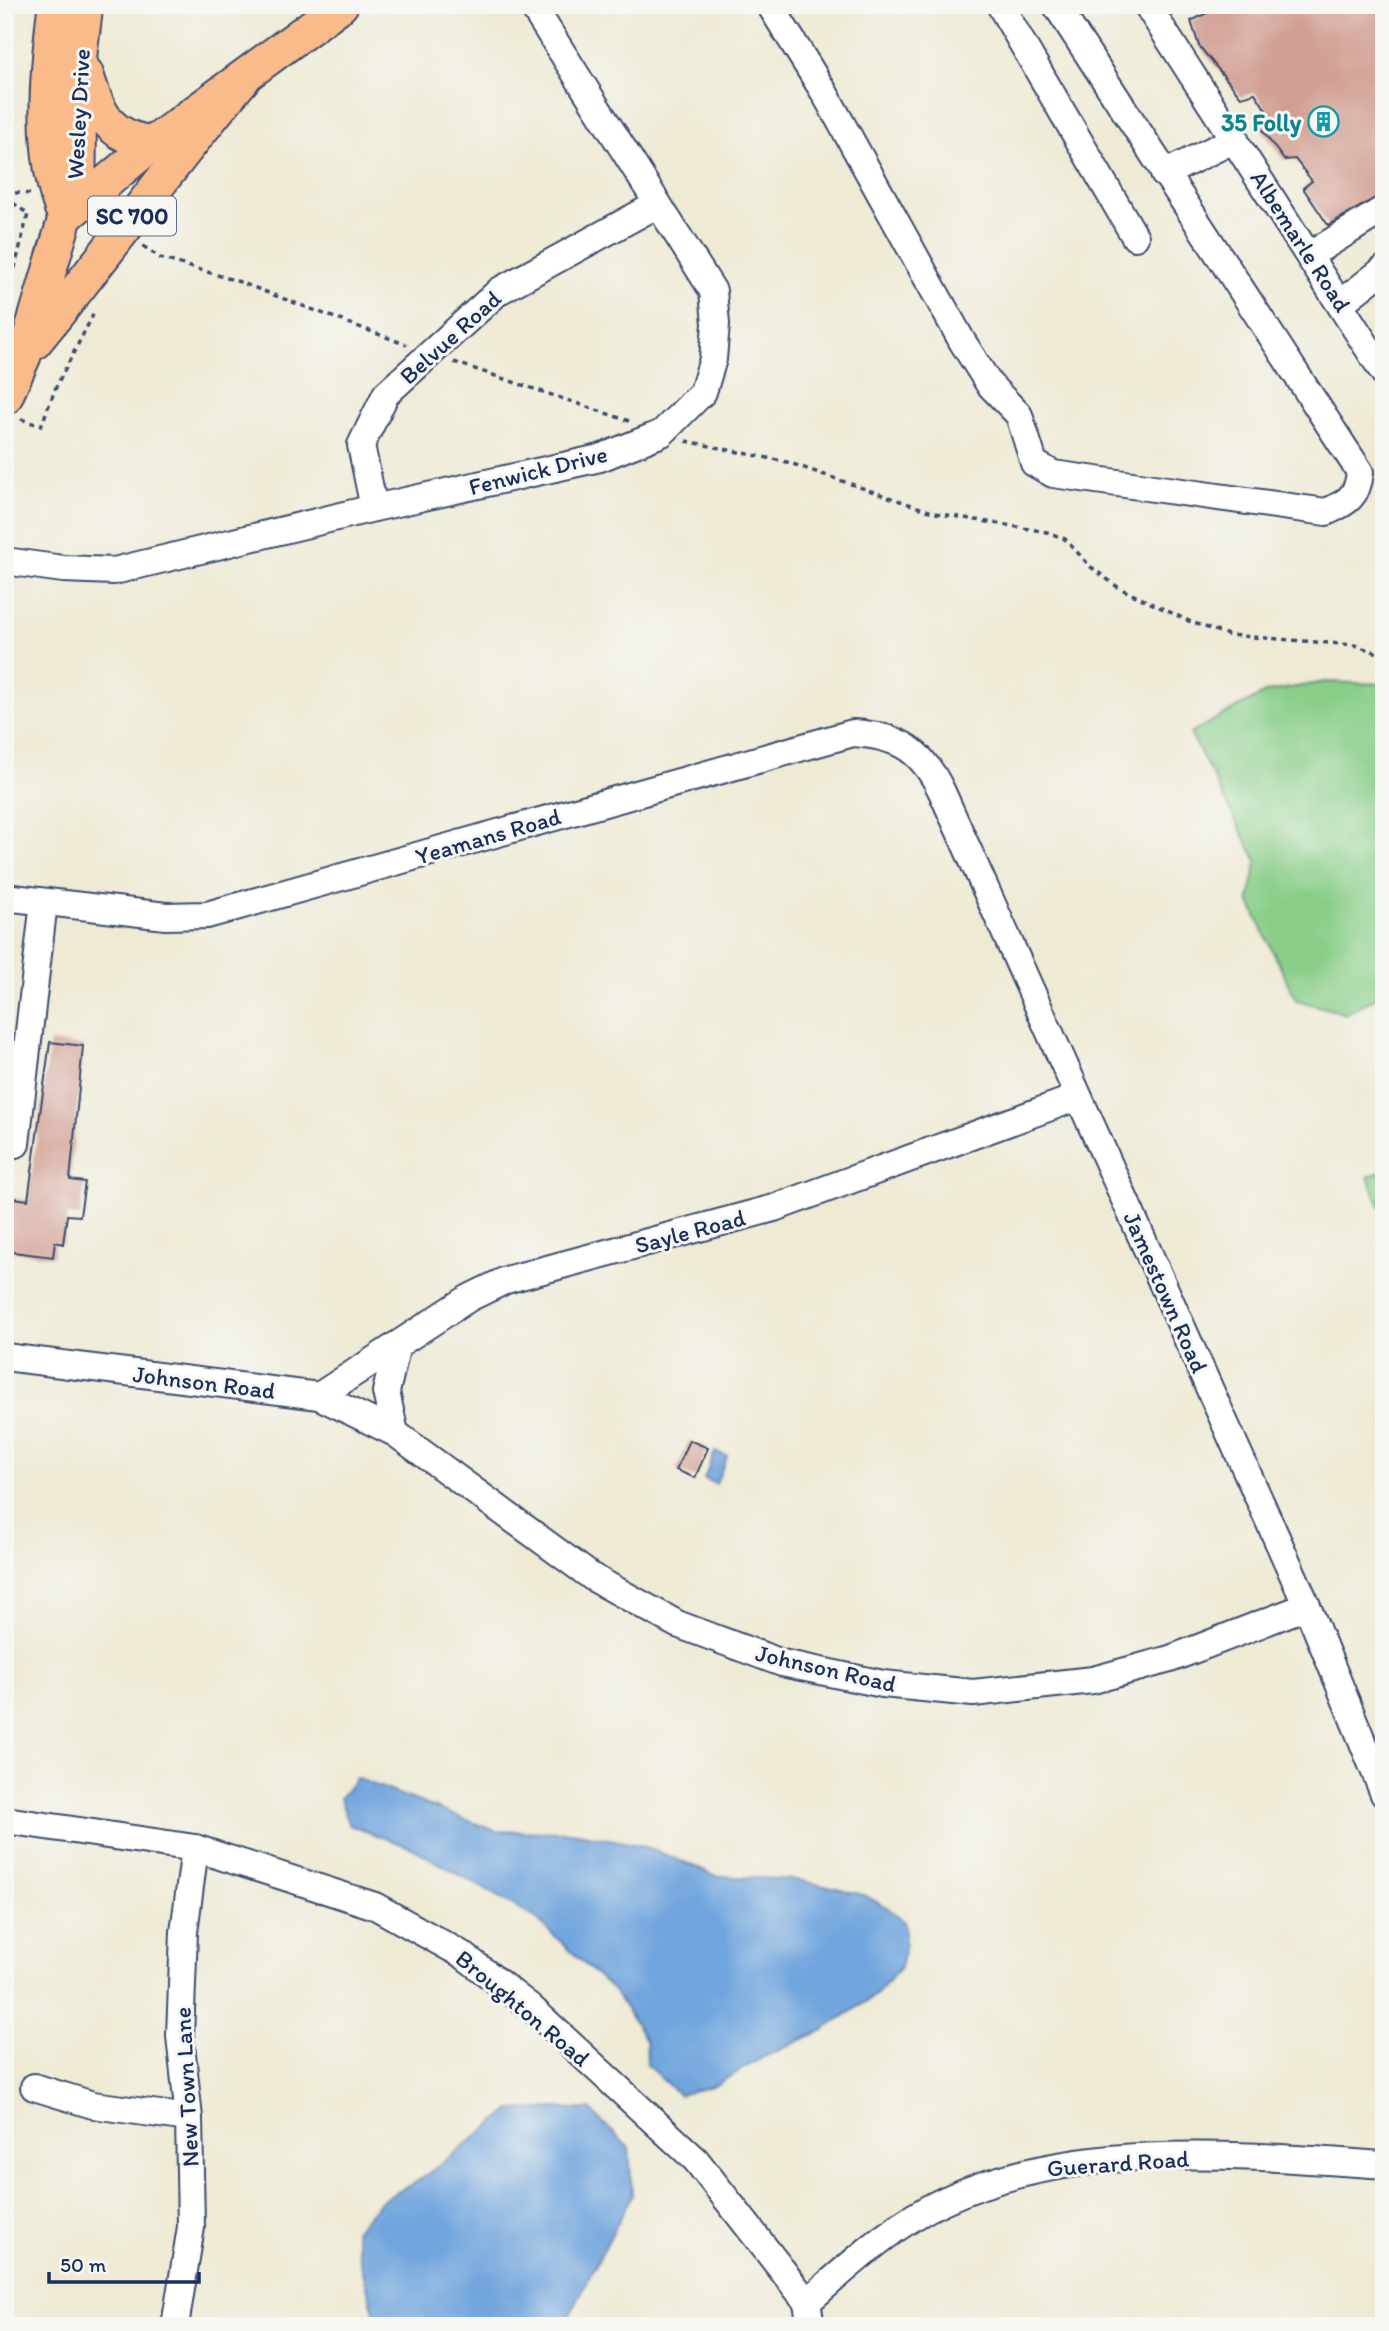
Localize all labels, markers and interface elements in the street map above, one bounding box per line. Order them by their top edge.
street label: Wesley Drive [60,48,96,180]
building icon: 35 Folly [1307,105,1341,139]
place label: 35 Folly [1221,108,1302,138]
street label: Albemarle Road [1244,165,1358,317]
road number: SC 700 [88,196,176,236]
street label: Belvue Road [393,284,507,390]
street label: Fenwick Drive [466,439,610,501]
street label: Yeamans Road [412,801,564,871]
street label: Sayle Road [632,1202,748,1260]
street label: Jamestown Road [1118,1207,1214,1377]
street label: Johnson Road [131,1359,277,1405]
street label: Johnson Road [753,1638,899,1698]
street label: Broughton Road [450,1943,596,2073]
street label: New Town Lane [167,2006,205,2168]
street label: Guerard Road [1046,2144,1190,2182]
scale bar [49,2240,200,2284]
text: 50 m [60,2252,107,2277]

